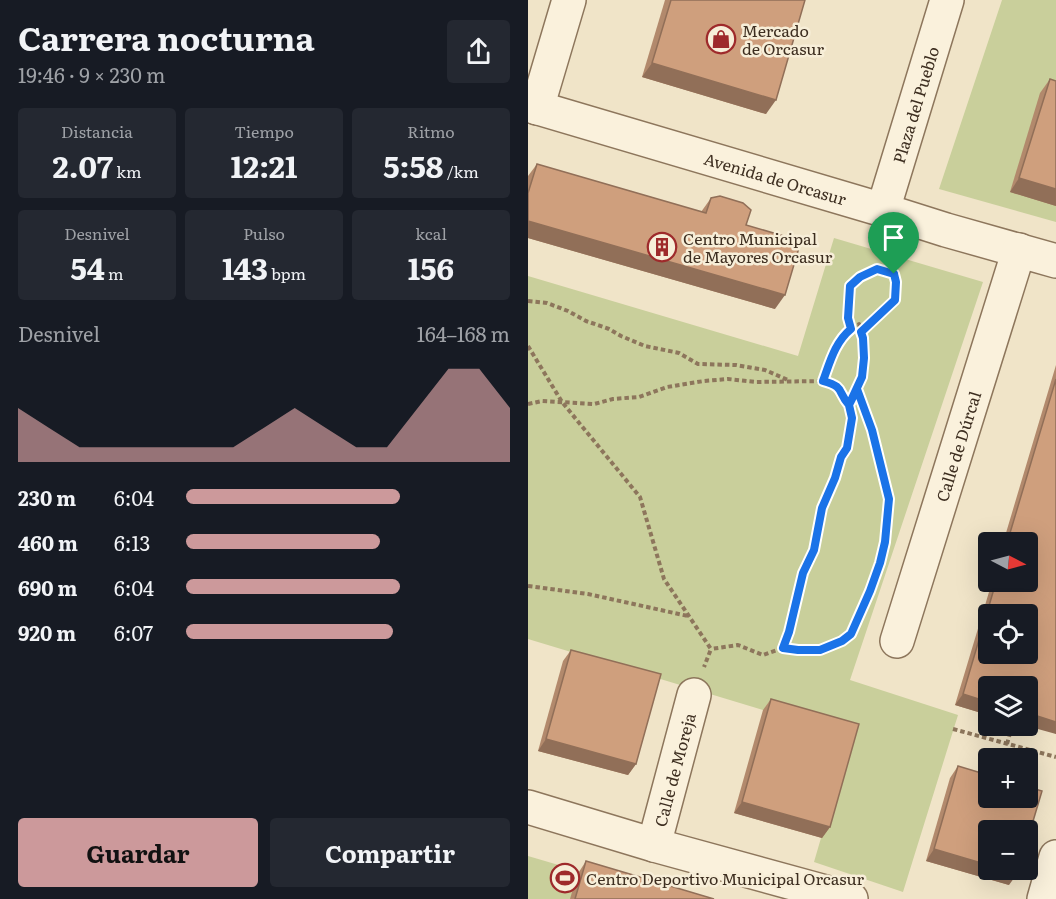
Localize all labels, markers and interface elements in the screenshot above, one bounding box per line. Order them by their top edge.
text: Carrera nocturna [18,12,315,61]
place label: Mercado de Orcasur [742,18,824,60]
button: share [447,20,510,83]
shop icon: Mercado de Orcasur [705,23,737,55]
street label: Plaza del Pueblo [886,43,944,166]
text: 19:46 · 9 × 230 m [18,59,165,89]
text: Distancia [61,119,133,143]
text: Tiempo [234,119,294,143]
text: Ritmo [407,119,455,143]
text: 2.07 [53,143,113,187]
text: 12:21 [231,143,297,187]
text: 5:58 [383,143,443,187]
street label: Avenida de Orcasur [701,146,850,211]
text: km [113,159,141,183]
text: /km [443,159,479,183]
pin [868,212,919,274]
text: Desnivel [64,221,130,245]
text: Pulso [243,221,285,245]
text: kcal [415,221,447,245]
icon: arrive [877,221,910,254]
place label: Centro Municipal de Mayores Orcasur [683,226,833,268]
building icon: Centro Municipal de Mayores Orcasur [646,231,678,263]
text: 54 [70,245,105,289]
text: 143 [222,245,268,289]
text: 156 [408,245,454,289]
text: m [105,261,124,285]
text: bpm [268,261,306,285]
text: Desnivel [18,318,100,348]
text: 164–168 m [417,318,510,348]
street label: Calle de Dúrcal [929,388,986,505]
text: 230 m [18,482,76,512]
text: 6:04 [114,482,154,512]
text: 460 m [18,527,78,557]
text: 6:13 [114,527,150,557]
north arrow [978,532,1038,592]
map controls [978,532,1038,880]
text: 690 m [18,572,77,602]
text: 6:04 [114,572,154,602]
button: locate [978,604,1038,664]
text: 920 m [18,617,76,647]
text: 6:07 [114,617,153,647]
button: layers [978,676,1038,736]
street label: Calle de Moreja [647,710,701,829]
button: + [978,748,1038,808]
button: Guardar [18,818,258,887]
button: Compartir [270,818,510,887]
button: − [978,820,1038,880]
sports icon: Centro Deportivo Municipal Orcasur [549,862,581,894]
place label: Centro Deportivo Municipal Orcasur [586,866,865,890]

